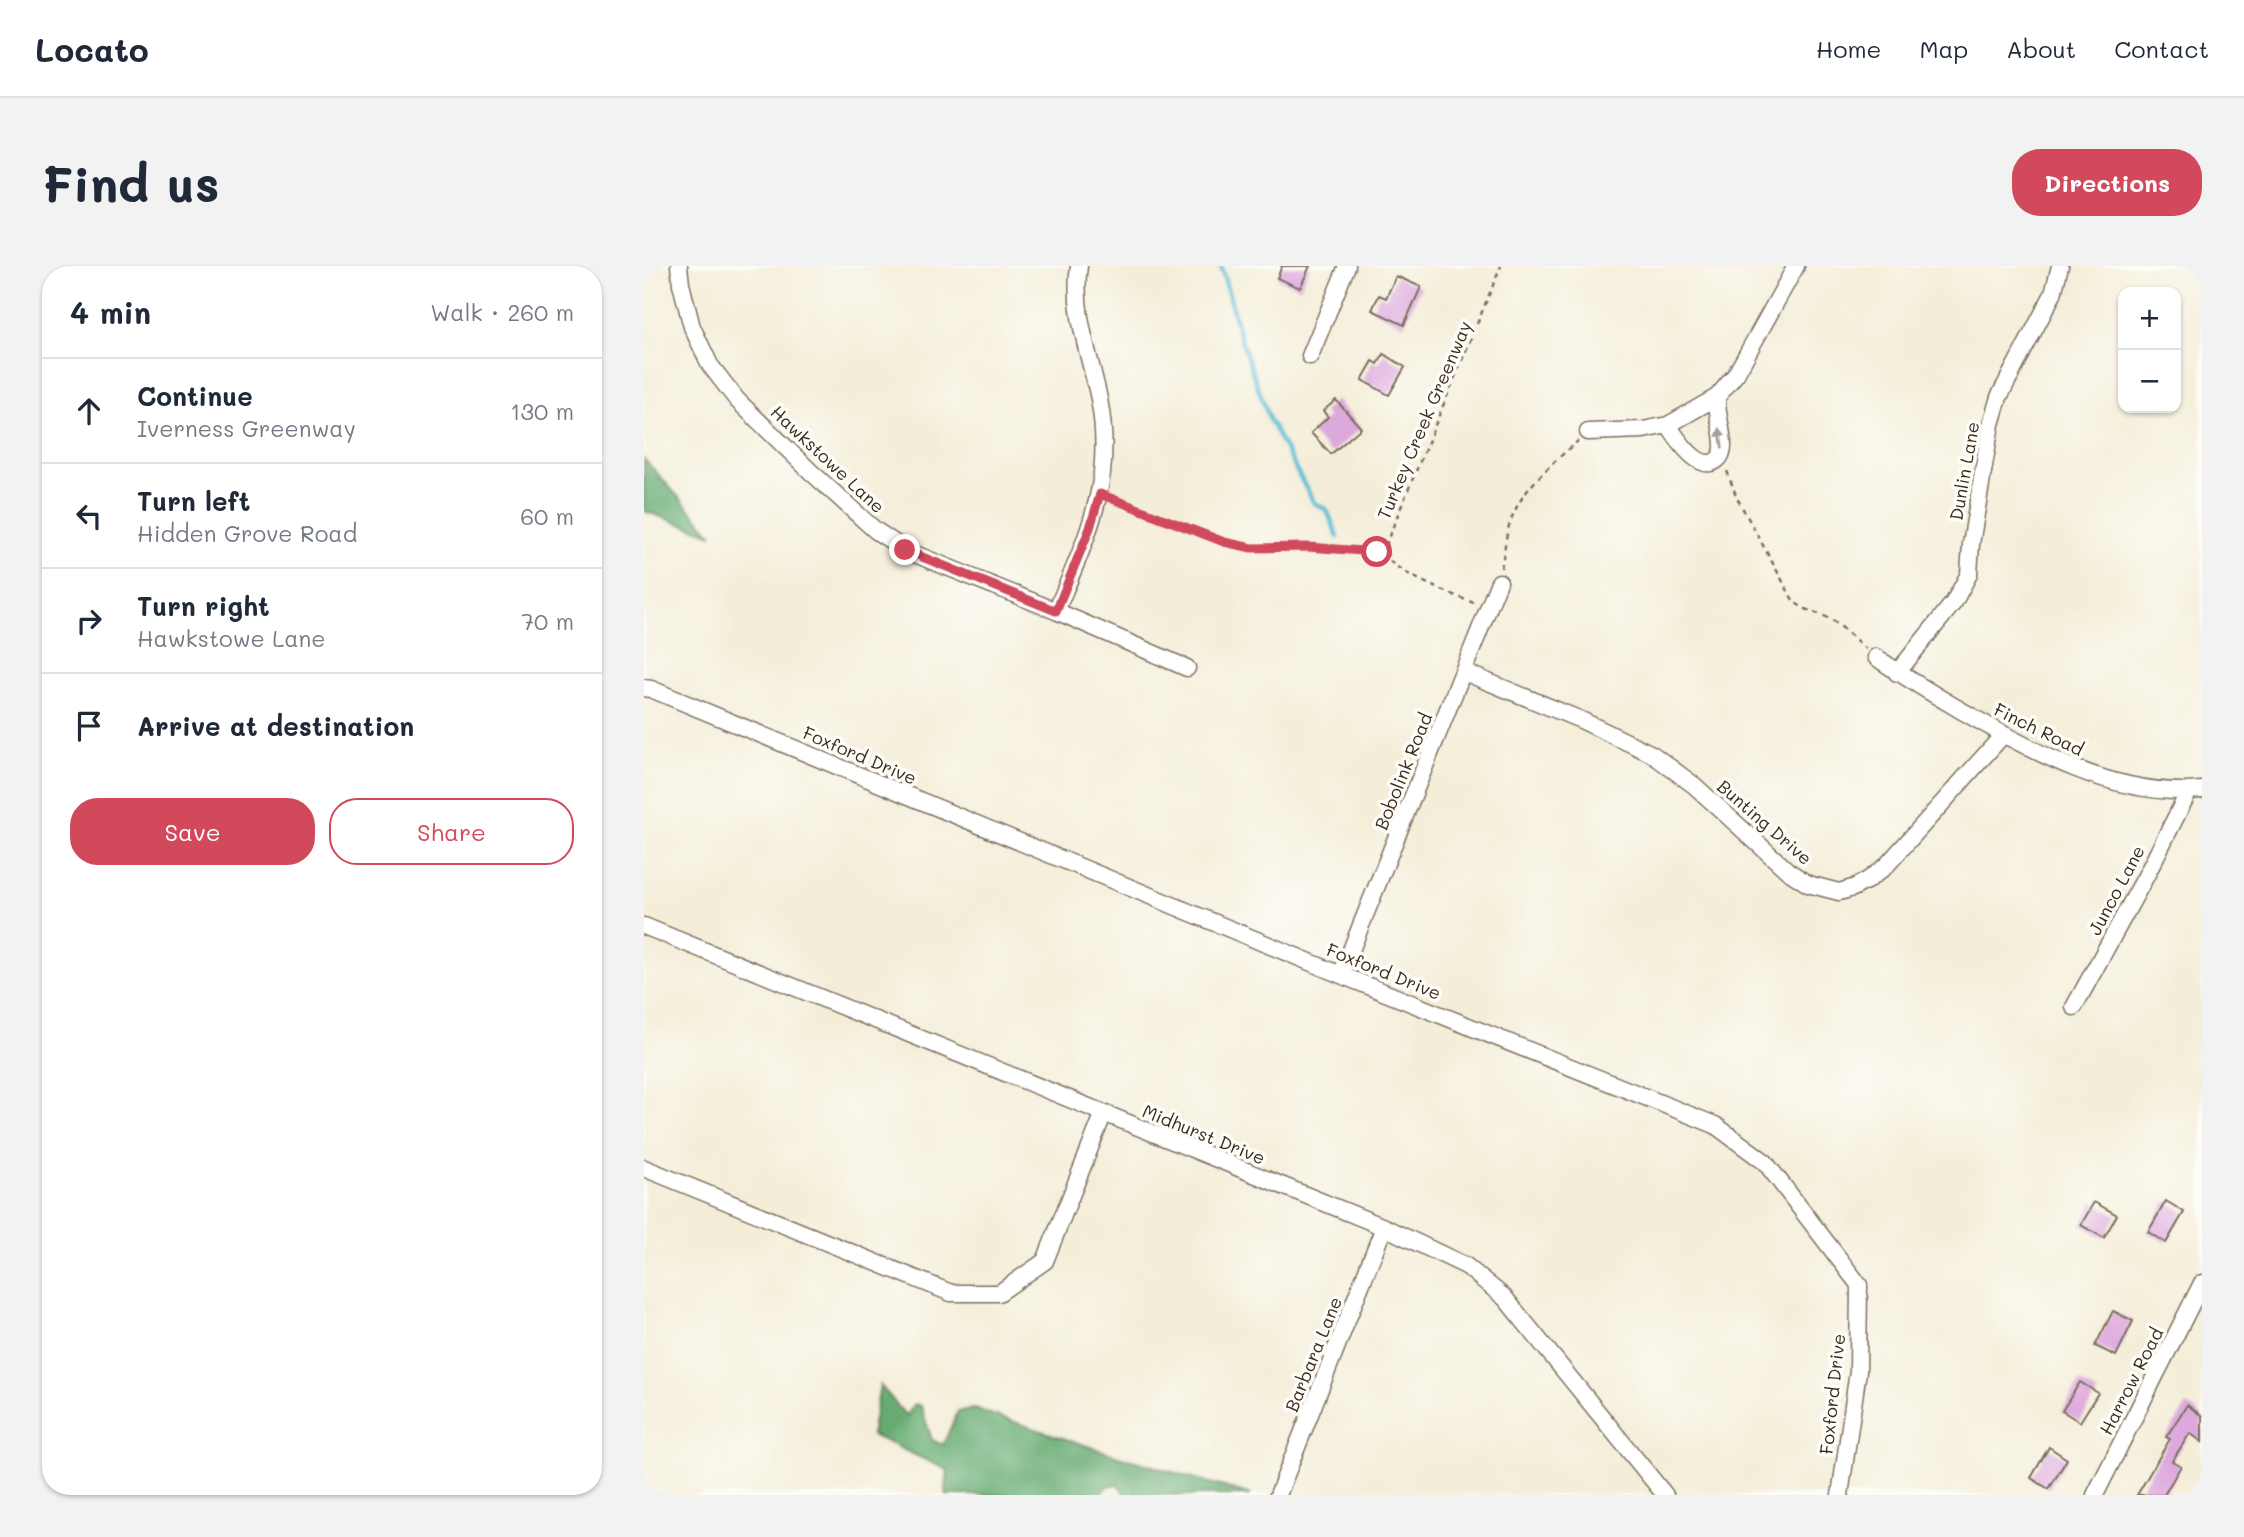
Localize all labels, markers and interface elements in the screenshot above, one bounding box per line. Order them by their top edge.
text: Locato [35,27,149,70]
text: Home [1816,33,1881,64]
text: Map [1919,33,1968,64]
text: About [2006,33,2076,64]
text: Contact [2114,33,2209,64]
button: Directions [2012,149,2202,216]
text: Find us [42,151,220,214]
map controls [2118,287,2181,413]
button: + [2118,287,2181,350]
text: 4 min [70,292,151,332]
text: Walk · 260 m [430,297,574,327]
street label: Turkey Creek Greenway [1371,317,1477,523]
button: − [2118,350,2181,413]
text: Continue [137,379,253,413]
icon: ahead [70,392,108,430]
text: 130 m [510,396,574,426]
street label: Hawkstowe Lane [766,400,890,518]
text: Iverness Greenway [137,413,356,443]
street label: Dunlin Lane [1944,420,1984,522]
one-way arrow [1715,427,1726,449]
text: Turn left [137,484,250,518]
icon: left [70,497,108,535]
text: 60 m [520,501,574,531]
text: Hidden Grove Road [137,518,357,548]
route end [889,534,920,565]
route start [1361,536,1392,567]
text: Turn right [137,589,270,623]
icon: right [70,602,108,640]
text: 70 m [521,606,574,636]
text: Hawkstowe Lane [137,623,326,653]
street label: Finch Road [1990,697,2088,761]
icon: arrive [70,707,108,745]
text: Arrive at destination [137,709,414,743]
street label: Bobolink Road [1369,709,1437,833]
street label: Foxford Drive [799,720,921,790]
street label: Bunting Drive [1713,774,1817,870]
button: Save [70,798,315,865]
button: Share [329,798,574,865]
street label: Junco Lane [2082,841,2150,939]
street label: Foxford Drive [1323,937,1445,1005]
street label: Midhurst Drive [1139,1098,1269,1170]
street label: Barbara Lane [1279,1293,1347,1415]
street label: Harrow Road [2094,1323,2168,1439]
street label: Foxford Drive [1814,1332,1850,1456]

